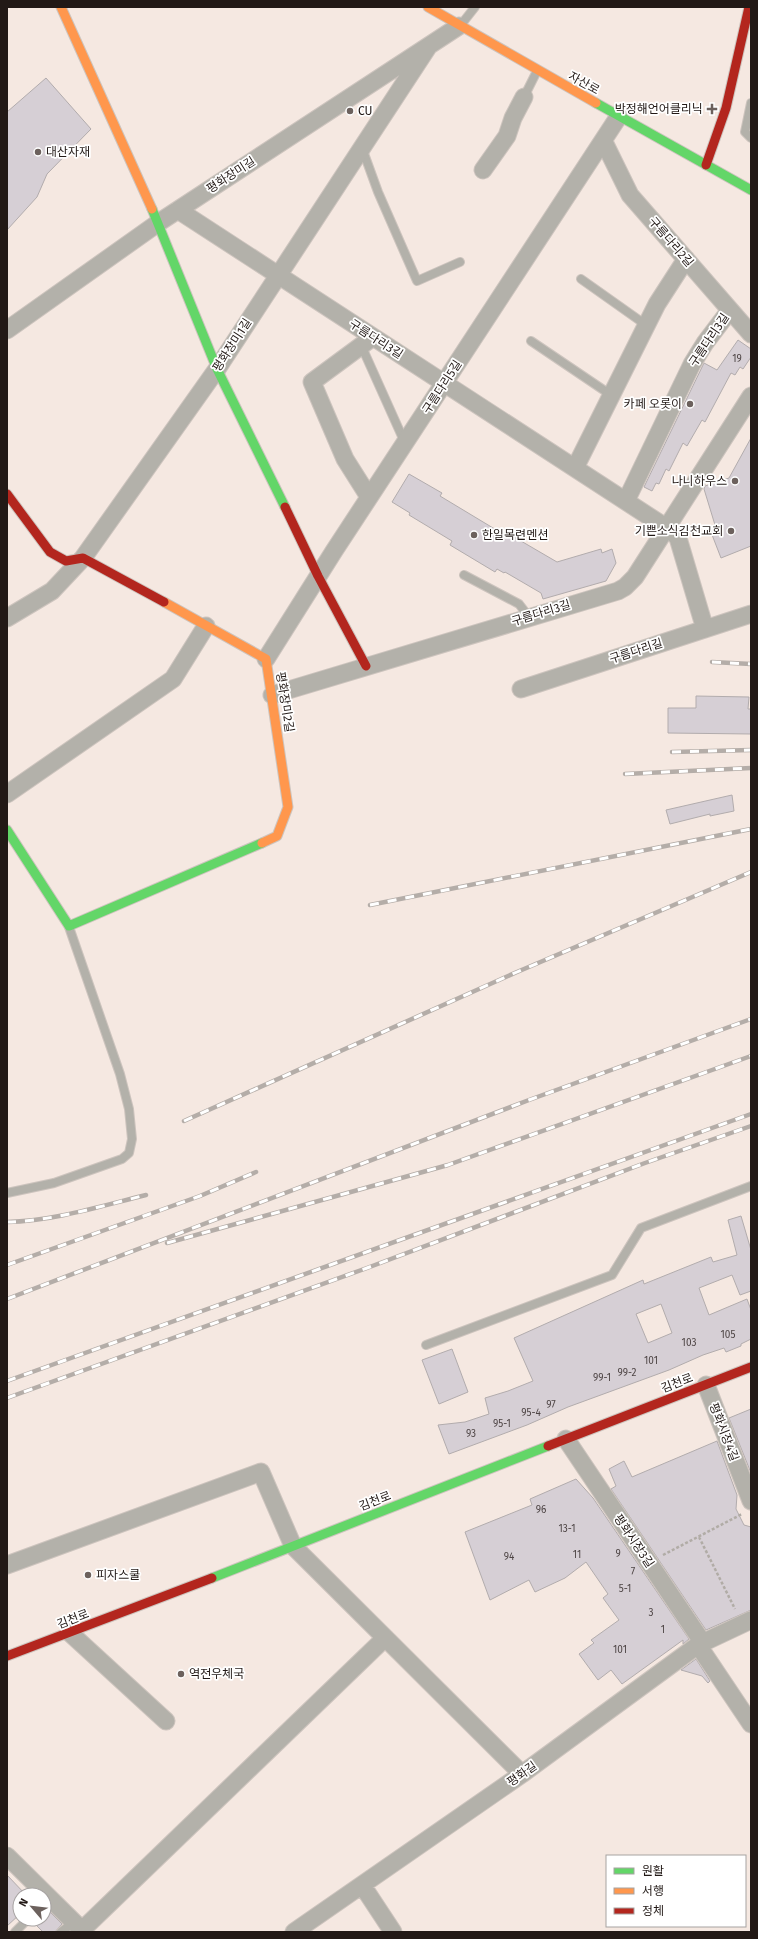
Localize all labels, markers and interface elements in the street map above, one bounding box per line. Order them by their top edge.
street label: 자산로 [566,69,602,97]
place label: 박정해언어클리닉 [615,102,703,116]
marker: 박정해언어클리닉 [706,103,718,115]
place label: CU [358,104,373,118]
marker: CU [345,106,355,116]
place label: 대산자재 [46,145,90,159]
marker: 대산자재 [33,147,43,157]
street label: 평화장미길 [204,154,258,196]
street label: 구름다리2길 [646,214,696,270]
street label: 구름다리3길 [686,311,732,369]
street label: 평화장미1길 [210,316,254,374]
street label: 구름다리3길 [347,316,405,362]
house number: 19 [732,353,742,365]
street label: 구름다리5길 [419,358,465,416]
place label: 카페 오롯이 [624,397,682,411]
marker: 카페 오롯이 [685,399,695,409]
place label: 나니하우스 [672,474,727,488]
marker: 나니하우스 [730,476,740,486]
place label: 기쁜소식김천교회 [635,524,723,538]
marker: 기쁜소식김천교회 [726,526,736,536]
place label: 한일목련멘션 [482,528,548,542]
marker: 한일목련멘션 [469,530,479,540]
street label: 구름다리3길 [510,597,572,629]
street label: 구름다리길 [608,636,664,666]
street label: 평화장미2길 [273,671,297,733]
house number: 105 [721,1329,735,1341]
house number: 103 [682,1337,696,1349]
house number: 101 [644,1355,658,1367]
house number: 99-2 [618,1367,636,1379]
street label: 김천로 [659,1371,695,1395]
house number: 99-1 [593,1372,611,1384]
house number: 97 [546,1399,556,1411]
street label: 평화시장4길 [706,1401,742,1463]
house number: 95-4 [521,1407,541,1419]
house number: 95-1 [493,1418,511,1430]
house number: 93 [466,1428,476,1440]
street label: 김천로 [357,1489,393,1513]
house number: 96 [536,1504,546,1516]
street label: 평화시장3길 [611,1512,657,1570]
house number: 13-1 [559,1523,575,1535]
house number: 9 [615,1548,621,1560]
house number: 11 [573,1549,581,1561]
house number: 94 [504,1551,515,1563]
house number: 7 [631,1566,636,1578]
place label: 피자스쿨 [96,1568,140,1582]
marker: 피자스쿨 [83,1570,93,1580]
house number: 5-1 [619,1583,631,1595]
street label: 김천로 [55,1607,91,1631]
house number: 3 [649,1607,654,1619]
house number: 1 [661,1624,665,1636]
house number: 101 [613,1644,627,1656]
place label: 역전우체국 [189,1667,244,1681]
marker: 역전우체국 [176,1669,186,1679]
street label: 평화길 [504,1759,540,1789]
legend [606,1855,746,1927]
text: 원활 [642,1864,664,1878]
text: 서행 [642,1884,664,1898]
north arrow [12,1887,52,1927]
text: N [16,1896,31,1909]
text: 정체 [642,1904,664,1918]

